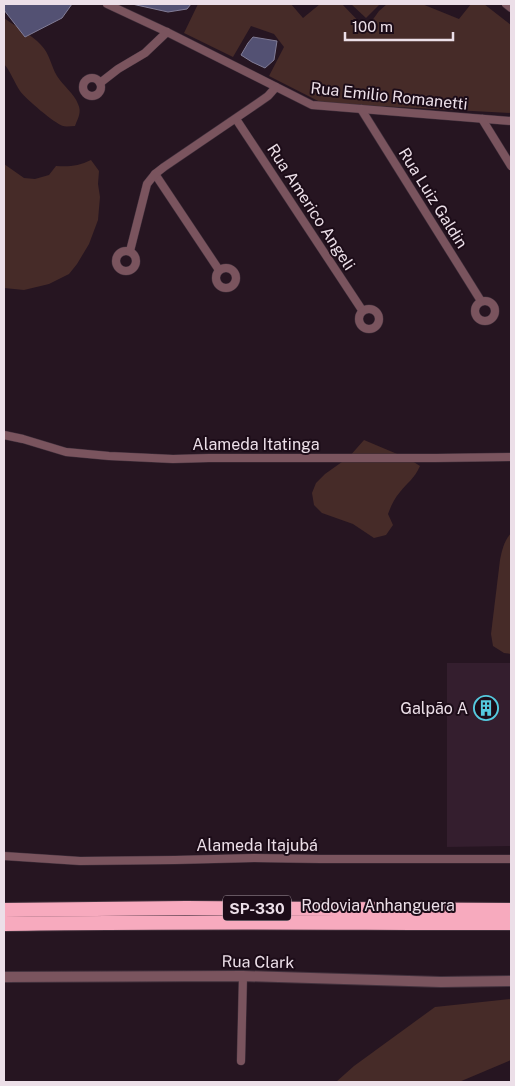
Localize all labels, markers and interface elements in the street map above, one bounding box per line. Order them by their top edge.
scale bar [345,10,452,42]
text: 100 m [352,18,393,35]
street label: Rua Emilio Romanetti [310,78,468,114]
street label: Rua Americo Angeli [263,140,359,274]
street label: Rua Luiz Galdin [395,144,471,252]
street label: Alameda Itatinga [192,435,320,454]
building icon: Galpão A [473,695,499,721]
place label: Galpão A [400,699,468,718]
street label: Alameda Itajubá [196,836,318,855]
road number: SP-330 [223,896,291,920]
street label: Rodovia Anhanguera [301,896,455,915]
street label: Rua Clark [222,952,294,972]

